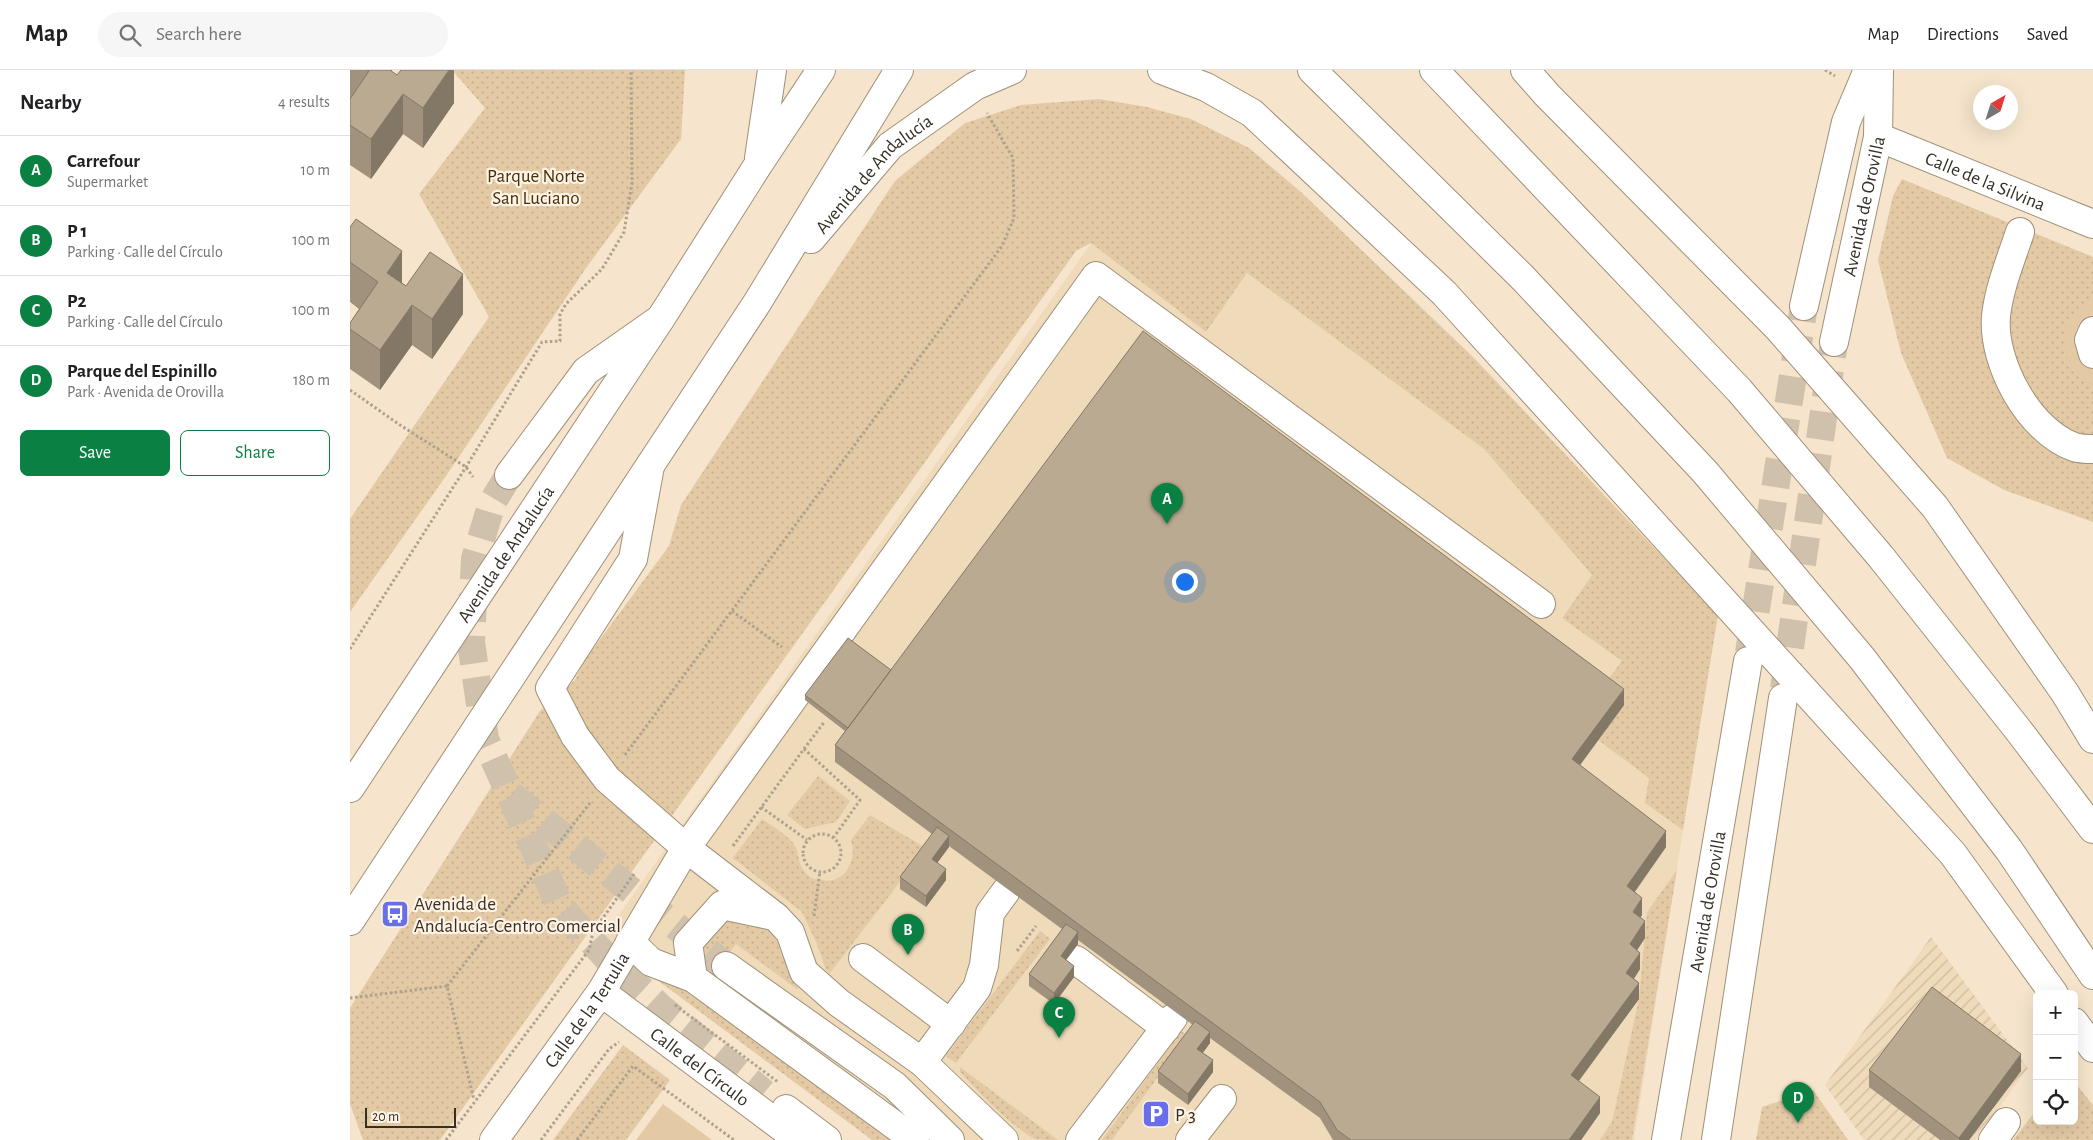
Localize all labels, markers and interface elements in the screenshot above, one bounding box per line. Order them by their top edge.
search box [98,12,448,57]
icon: search [116,21,144,49]
text: Map [25,22,68,46]
text: Search here [156,25,242,44]
text: Map [1868,26,1899,44]
text: Directions [1927,26,1999,44]
text: Saved [2027,26,2068,44]
north arrow [1973,85,2018,130]
text: Nearby [20,92,81,113]
text: 4 results [278,94,330,110]
street label: Avenida de Andalucía [812,111,936,238]
street label: Avenida de Orovilla [1840,134,1889,278]
street label: Calle de la Silvina [1922,149,2048,215]
text: Carrefour [67,152,140,171]
text: A [31,162,41,178]
text: 10 m [301,162,330,178]
park label: Parque Norte San Luciano [487,167,585,208]
text: Supermarket [67,174,148,190]
text: P 1 [67,222,87,241]
text: B [31,232,41,248]
text: 100 m [292,232,330,248]
text: Parking · Calle del Círculo [67,244,223,260]
text: P2 [67,292,86,311]
text: C [32,302,40,318]
text: 100 m [292,302,330,318]
text: Parking · Calle del Círculo [67,314,223,330]
text: Parque del Espinillo [67,362,217,381]
text: D [31,372,41,388]
text: 180 m [293,372,330,388]
text: Park · Avenida de Orovilla [67,384,224,400]
button: Save [20,430,170,476]
button: Share [180,430,330,476]
street label: Avenida de Andalucía [454,483,558,626]
pin: A [1151,483,1183,524]
your location [1172,569,1198,595]
street label: Avenida de Orovilla [1687,829,1730,974]
place label: Avenida de Andalucía-Centro Comercial [414,895,621,936]
bus stop icon: Avenida de Andalucía-Centro Comercial [380,899,410,929]
pin: B [892,914,924,955]
street label: Calle de la Tertulia [542,949,633,1072]
map controls [2033,990,2078,1125]
button: + [2033,990,2078,1035]
pin: C [1043,997,1075,1038]
street label: Calle del Círculo [646,1024,752,1110]
button: − [2033,1035,2078,1080]
button: locate [2033,1080,2078,1125]
pin: D [1782,1082,1814,1123]
parking icon: P 3 [1141,1099,1171,1129]
scale bar [365,1105,456,1128]
place label: P 3 [1175,1106,1196,1125]
text: 20 m [372,1110,399,1124]

